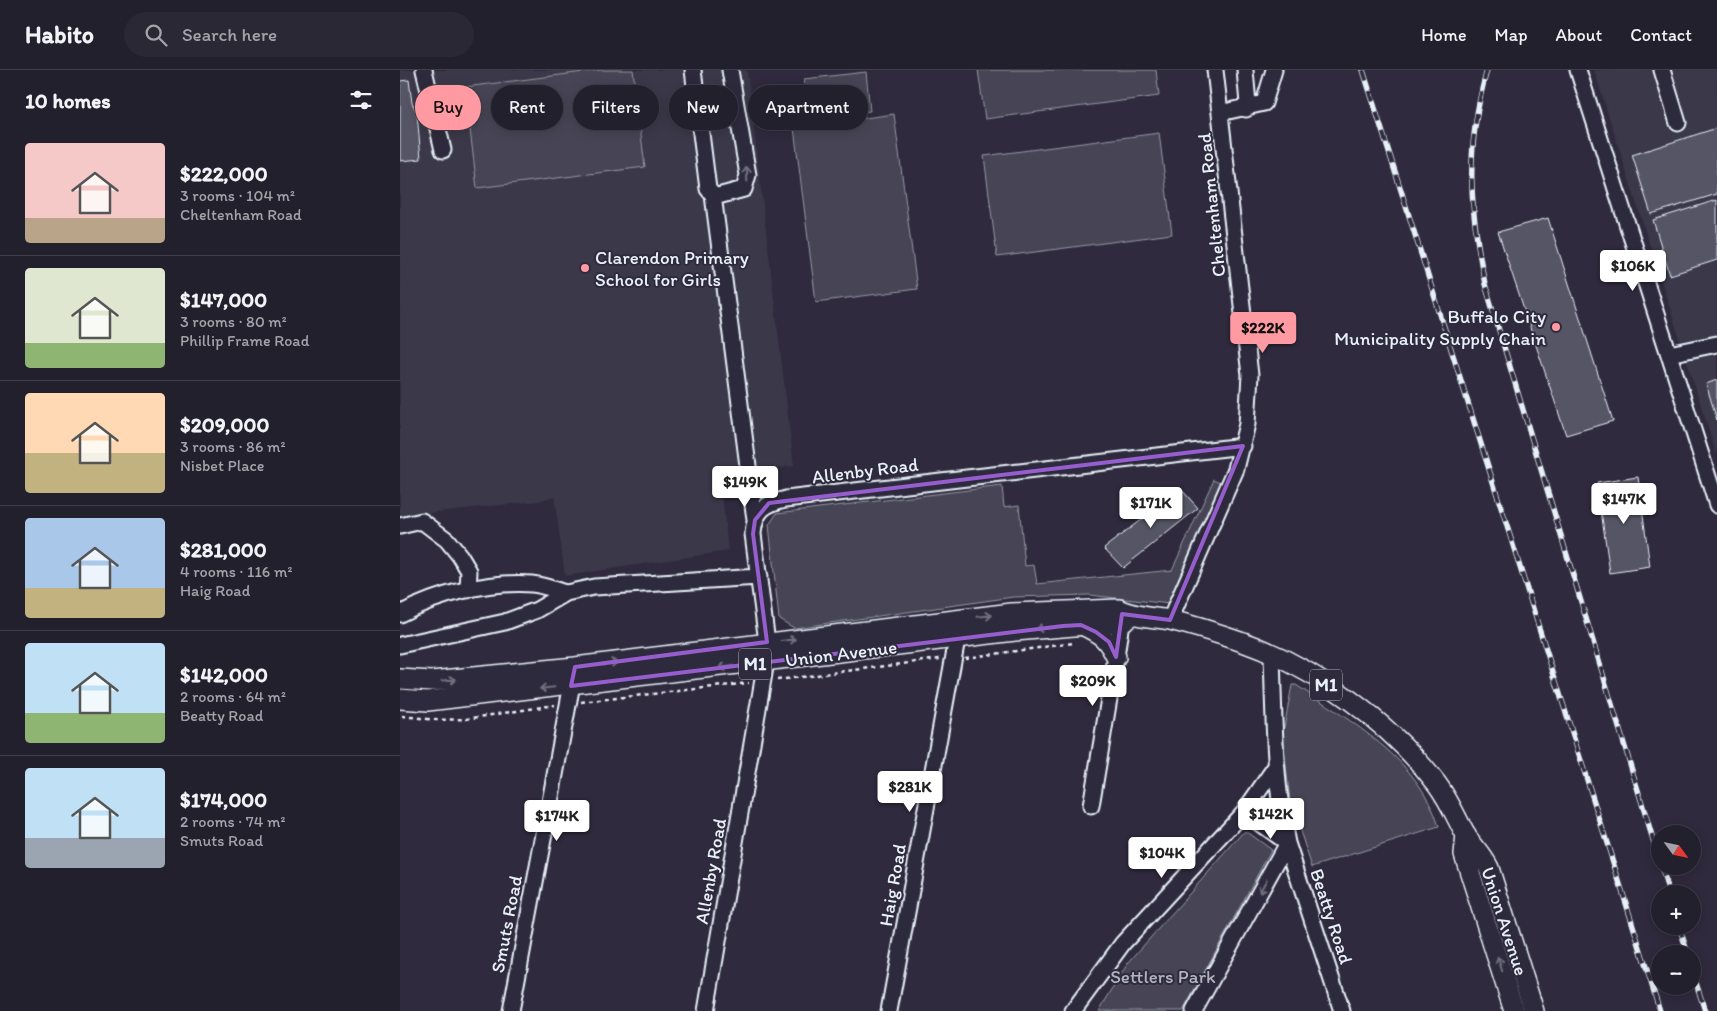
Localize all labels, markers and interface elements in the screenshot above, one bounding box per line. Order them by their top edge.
search box [124,12,474,57]
text: Habito [25,20,94,49]
icon: search [142,21,170,49]
text: Search here [182,23,277,46]
text: Home [1421,24,1467,46]
text: Map [1495,24,1528,46]
text: About [1556,24,1602,46]
text: Contact [1630,24,1692,46]
chip: Buy [415,85,481,130]
chip: Rent [491,85,563,130]
chip: Filters [573,85,659,130]
chip: New [669,85,738,130]
chip: Apartment [748,85,868,130]
icon: filters [347,86,375,114]
text: 10 homes [25,88,111,113]
street label: Cheltenham Road [1192,131,1230,278]
text: $222,000 [180,161,268,186]
icon: home [65,163,125,223]
one-way arrow [742,166,752,182]
text: 3 rooms · 104 m² [180,186,295,205]
text: Cheltenham Road [180,205,302,224]
place label: Clarendon Primary School for Girls [595,246,749,291]
pin: $106K [1598,250,1668,292]
text: $106K [1611,256,1655,275]
marker: Clarendon Primary School for Girls [579,262,591,274]
text: $147,000 [180,287,267,312]
icon: home [65,288,125,348]
place label: Buffalo City Municipality Supply Chain [1334,305,1546,350]
text: 3 rooms · 80 m² [180,312,287,331]
pin: $222K [1228,312,1298,354]
text: $222K [1241,318,1285,337]
marker: Buffalo City Municipality Supply Chain [1550,321,1562,333]
text: Phillip Frame Road [180,331,310,350]
text: $209,000 [180,412,269,437]
icon: home [65,413,125,473]
text: 3 rooms · 86 m² [180,437,285,456]
street label: Allenby Road [810,452,920,488]
text: Nisbet Place [180,456,264,475]
pin: $149K [710,466,780,508]
text: $149K [723,472,767,491]
pin: $147K [1589,482,1659,525]
pin: $171K [1116,486,1186,529]
text: $147K [1602,489,1646,508]
text: $171K [1130,493,1172,512]
text: $281,000 [180,537,267,562]
icon: home [65,538,125,598]
text: 4 rooms · 116 m² [180,562,292,581]
text: Haig Road [180,581,250,600]
one-way arrow [977,611,993,621]
one-way arrow [1036,623,1052,633]
one-way arrow [780,634,796,644]
street label: Union Avenue [784,635,898,672]
road number: M1 [739,648,771,680]
one-way arrow [602,657,618,667]
text: $142,000 [180,662,268,687]
one-way arrow [718,662,734,672]
icon: home [65,663,125,723]
pin: $209K [1058,664,1128,707]
road number: M1 [1310,670,1342,700]
text: $209K [1071,671,1115,690]
one-way arrow [440,675,456,684]
one-way arrow [539,683,555,693]
text: 2 rooms · 64 m² [180,687,286,706]
text: Beatty Road [180,706,263,725]
pin: $281K [875,770,945,813]
text: $281K [889,777,931,796]
text: $174,000 [180,787,267,812]
icon: home [65,788,125,848]
pin: $142K [1236,798,1306,840]
pin: $174K [522,800,592,842]
text: $142K [1249,804,1293,823]
text: $174K [535,806,579,825]
text: 2 rooms · 74 m² [180,812,285,831]
street label: Allenby Road [690,816,731,926]
north arrow [1651,825,1701,875]
map controls [1651,825,1701,995]
text: Smuts Road [180,831,263,850]
pin: $104K [1127,836,1197,879]
street label: Haig Road [874,842,911,928]
text: $104K [1139,843,1185,862]
street label: Union Avenue [1476,864,1533,978]
street label: Beatty Road [1305,866,1358,967]
street label: Smuts Road [486,873,527,975]
one-way arrow [1258,878,1268,893]
button: + [1651,885,1701,935]
button: − [1651,945,1701,995]
one-way arrow [1494,957,1504,973]
park label: Settlers Park [1110,965,1216,988]

